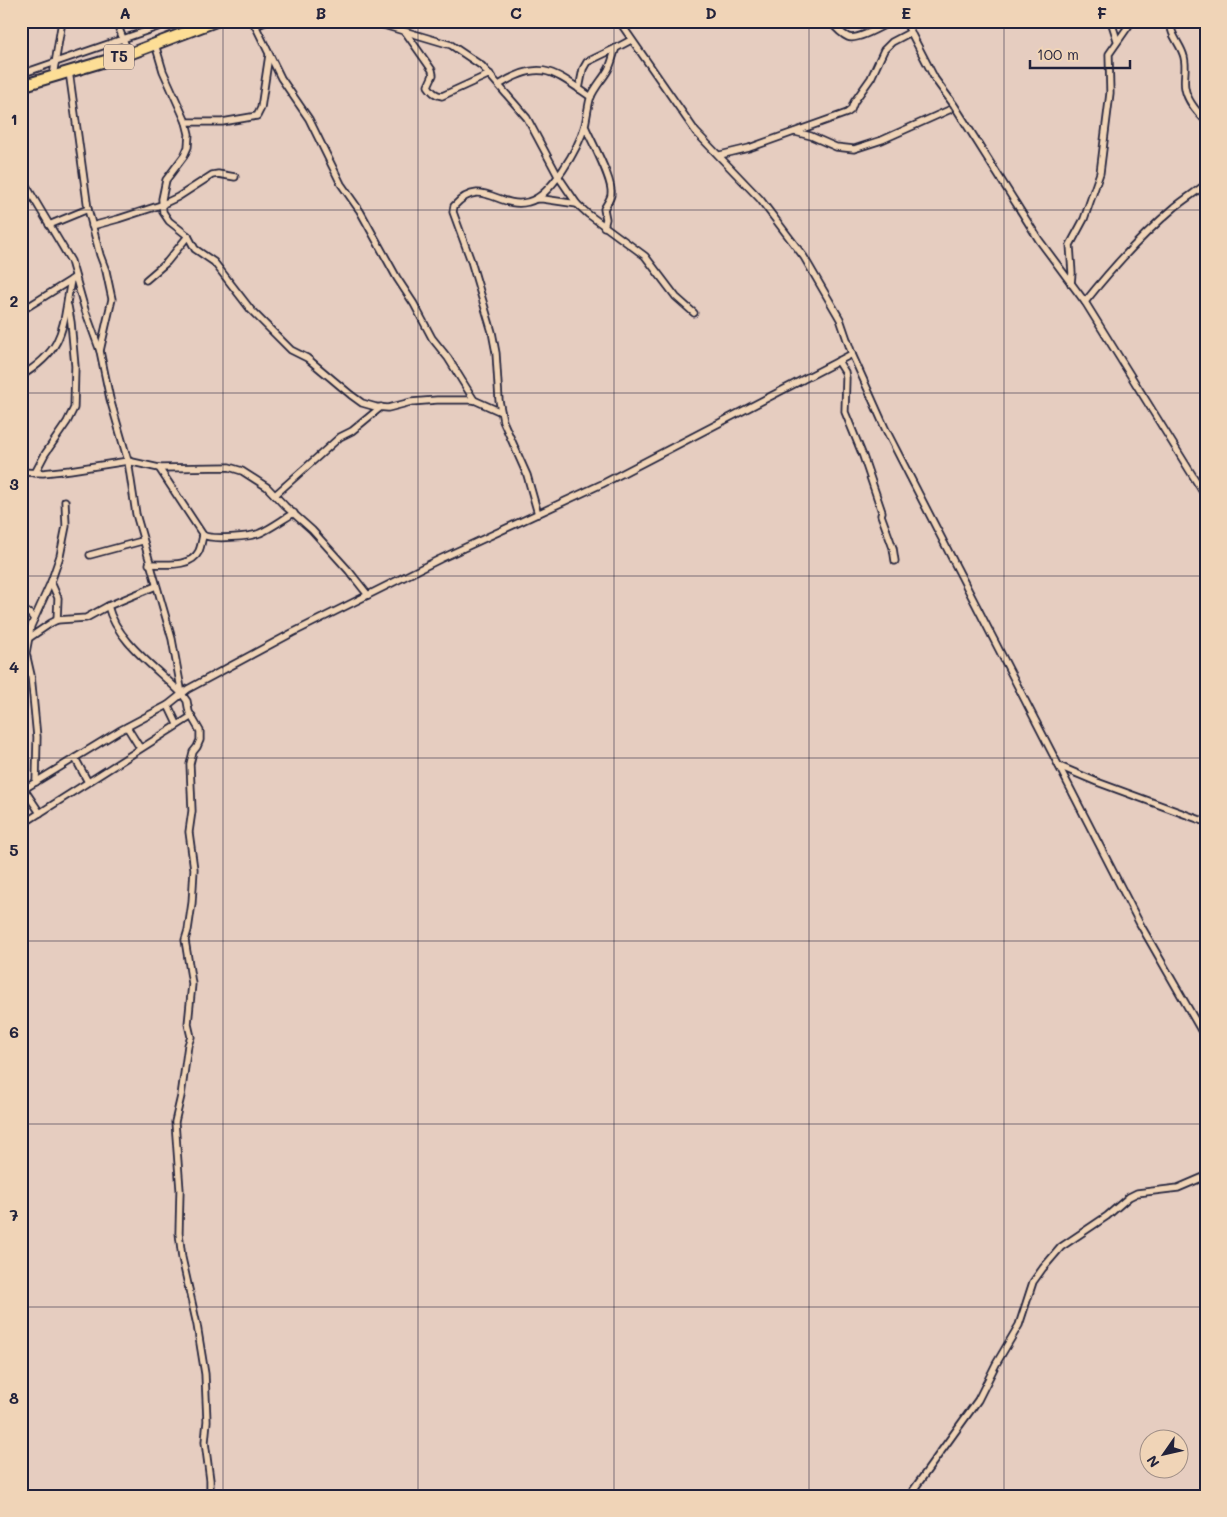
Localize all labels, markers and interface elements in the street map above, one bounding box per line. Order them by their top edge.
text: A [119,2,131,23]
text: B [316,2,326,23]
text: C [510,2,522,23]
text: D [705,2,717,23]
text: E [901,2,911,23]
text: F [1097,2,1107,23]
scale bar [1030,38,1130,70]
road number: T5 [104,44,134,70]
text: 100 m [1037,44,1079,64]
text: 1 [10,108,18,129]
text: 2 [10,290,19,311]
text: 3 [9,473,19,494]
text: 4 [9,656,19,677]
text: 5 [9,839,19,860]
text: 6 [9,1021,19,1042]
text: 7 [10,1204,19,1225]
text: 8 [9,1387,19,1408]
north arrow [1140,1430,1190,1480]
text: N [1142,1452,1164,1471]

